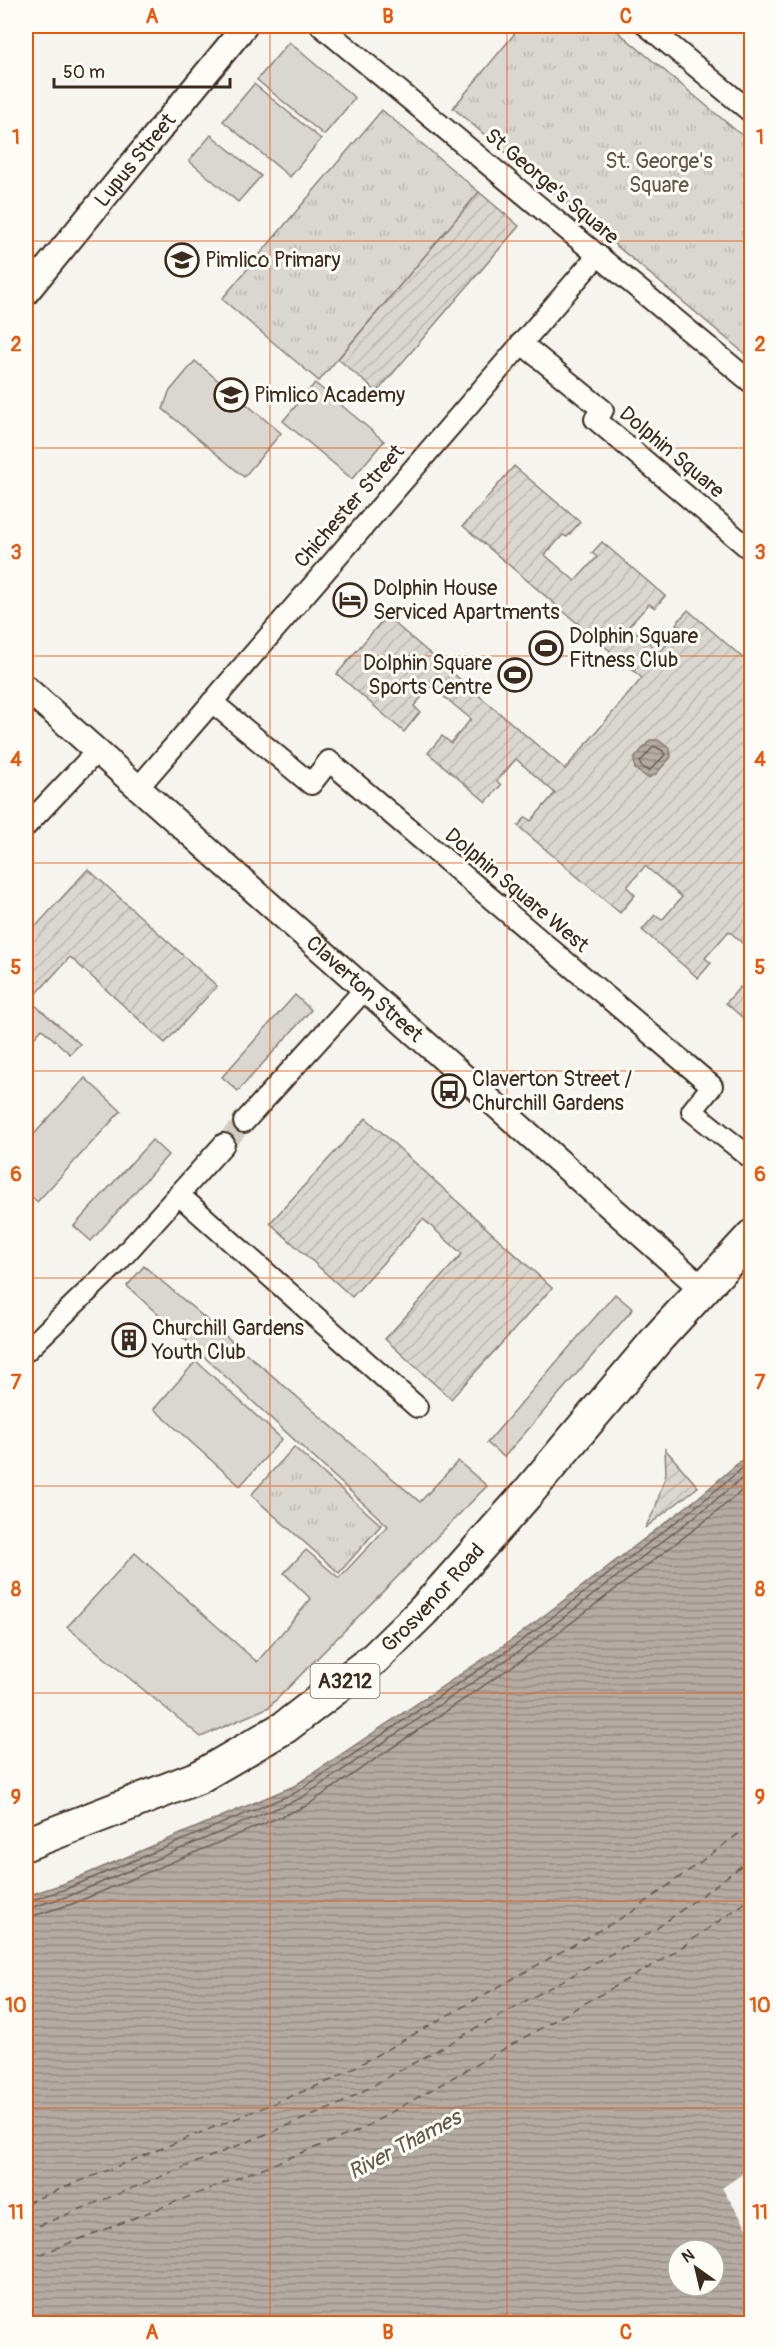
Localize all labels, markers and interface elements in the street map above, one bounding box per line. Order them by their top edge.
text: A [146,4,159,29]
text: B [382,4,394,29]
text: C [620,4,632,29]
scale bar [54,51,230,89]
text: 50 m [63,61,105,84]
street label: Lupus Street [89,107,182,213]
street label: St George's Square [479,122,625,251]
text: 1 [12,125,20,150]
text: 1 [756,125,764,150]
park label: St. George's Square [605,148,713,199]
school or university icon: Pimlico Primary [164,242,200,278]
place label: Pimlico Primary [205,247,341,274]
text: 2 [10,332,22,357]
text: 2 [754,332,766,357]
school or university icon: Pimlico Academy [213,377,249,413]
place label: Pimlico Academy [254,382,405,409]
street label: Dolphin Square [614,401,730,505]
street label: Chichester Street [288,439,411,574]
text: 3 [10,540,22,565]
text: 3 [754,540,766,565]
place label: Dolphin House Serviced Apartments [373,575,560,626]
hotel icon: Dolphin House Serviced Apartments [332,582,368,618]
place label: Dolphin Square Fitness Club [569,623,699,674]
sports icon: Dolphin Square Fitness Club [528,630,564,666]
place label: Dolphin Square Sports Centre [363,650,493,701]
sports icon: Dolphin Square Sports Centre [497,657,533,693]
text: 4 [10,747,22,772]
text: 4 [754,747,766,772]
street label: Dolphin Square West [439,822,595,959]
street label: Claverton Street [300,930,429,1049]
text: 5 [11,955,22,980]
text: 5 [755,955,766,980]
place label: Claverton Street / Churchill Gardens [472,1066,632,1117]
bus stop icon: Claverton Street / Churchill Gardens [431,1073,467,1109]
text: 6 [10,1162,22,1187]
text: 6 [754,1162,766,1187]
place label: Churchill Gardens Youth Club [151,1315,305,1366]
building icon: Churchill Gardens Youth Club [111,1322,147,1358]
text: 7 [11,1370,22,1395]
text: 7 [755,1370,766,1395]
street label: Grosvenor Road [376,1538,491,1659]
text: 8 [11,1577,21,1602]
text: 8 [755,1577,765,1602]
road number: A3212 [310,1664,380,1698]
text: 9 [11,1785,21,1810]
text: 9 [755,1785,765,1810]
text: 10 [5,1993,27,2018]
text: 10 [749,1993,771,2018]
water label: River Thames [343,2102,468,2186]
text: 11 [8,2200,24,2225]
text: 11 [752,2200,768,2225]
north arrow [666,2238,726,2298]
text: N [678,2245,698,2268]
text: A [146,2320,159,2345]
text: B [382,2320,394,2345]
text: C [620,2320,632,2345]

